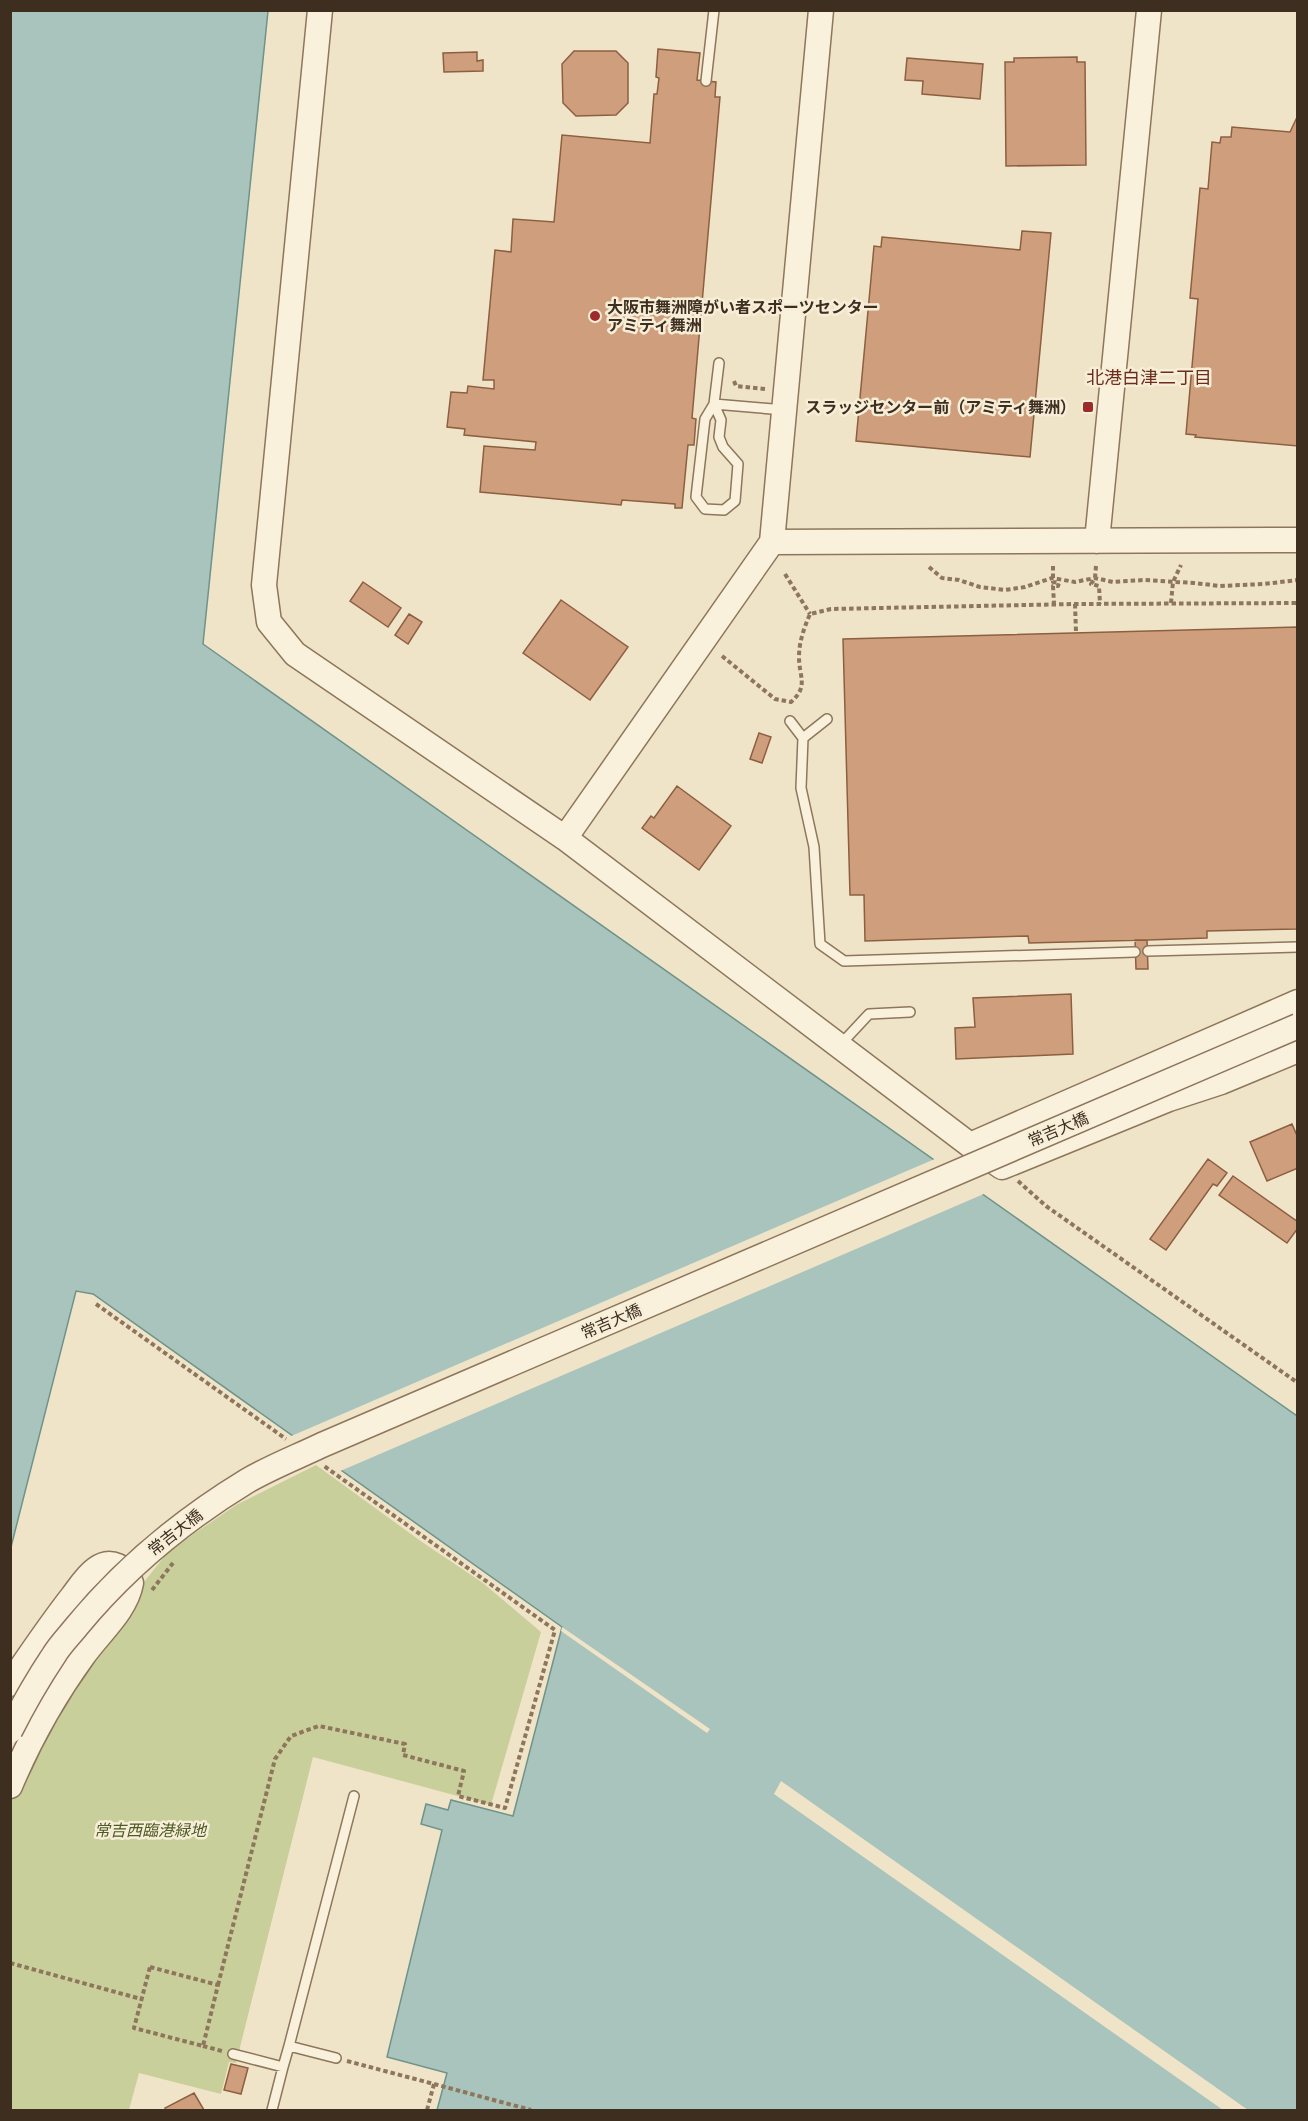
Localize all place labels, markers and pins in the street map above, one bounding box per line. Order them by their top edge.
place label: 大阪市舞洲障がい者スポーツセンター アミティ舞洲 [607,297,879,335]
marker: 大阪市舞洲障がい者スポーツセンター アミティ舞洲 [588,309,602,323]
place label: スラッジセンター前（アミティ舞洲） [805,397,1076,417]
marker: スラッジセンター前（アミティ舞洲） [1081,400,1095,414]

